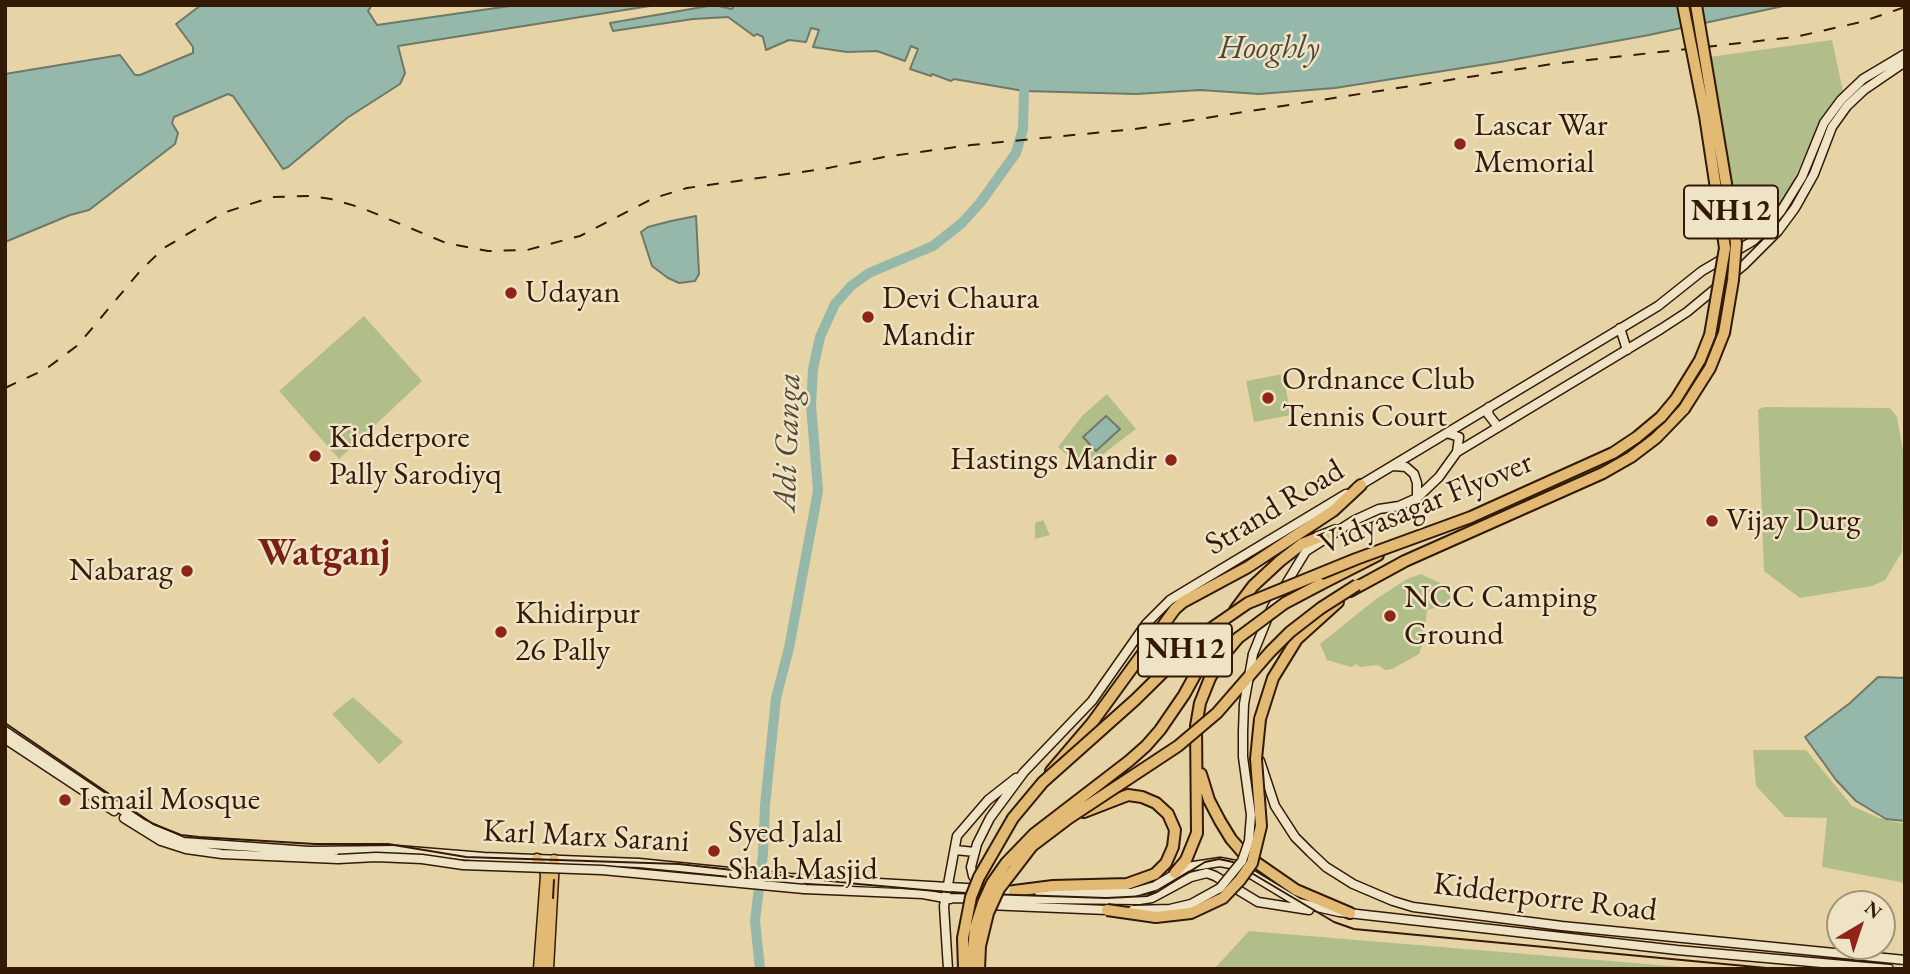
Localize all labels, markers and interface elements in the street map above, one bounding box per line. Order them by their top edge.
water label: Hooghly [1218,29,1320,69]
place label: Lascar War Memorial [1474,107,1608,182]
marker: Lascar War Memorial [1452,136,1468,152]
road number: NH12 [1684,186,1778,238]
place label: Udayan [525,274,620,312]
place label: Devi Chaura Mandir [882,280,1039,355]
marker: Udayan [503,285,519,301]
marker: Devi Chaura Mandir [860,309,876,325]
place label: Ordnance Club Tennis Court [1282,361,1475,436]
water label: Adi Ganga [766,372,810,512]
marker: Ordnance Club Tennis Court [1260,390,1276,406]
place label: Kidderpore Pally Sarodiyq [329,419,502,494]
place label: Hastings Mandir [950,441,1157,479]
street label: Vidyasagar Flyover [1314,444,1538,564]
marker: Kidderpore Pally Sarodiyq [307,448,323,464]
marker: Hastings Mandir [1163,452,1179,468]
street label: Strand Road [1199,452,1351,564]
place label: Vijay Durg [1726,502,1860,540]
marker: Vijay Durg [1704,513,1720,529]
district label: Watganj [258,532,390,578]
place label: Nabarag [69,552,173,590]
marker: Nabarag [179,563,195,579]
place label: NCC Camping Ground [1404,579,1597,654]
place label: Khidirpur 26 Pally [515,595,640,670]
marker: NCC Camping Ground [1382,608,1398,624]
marker: Khidirpur 26 Pally [493,624,509,640]
road number: NH12 [1138,624,1232,677]
place label: Ismail Mosque [79,781,260,819]
marker: Ismail Mosque [57,792,73,808]
street label: Karl Marx Sarani [482,812,690,862]
place label: Syed Jalal Shah Masjid [728,814,878,889]
marker: Syed Jalal Shah Masjid [706,843,722,859]
street label: Kidderporre Road [1431,865,1659,931]
north arrow [1826,890,1896,960]
text: N [1859,895,1887,924]

